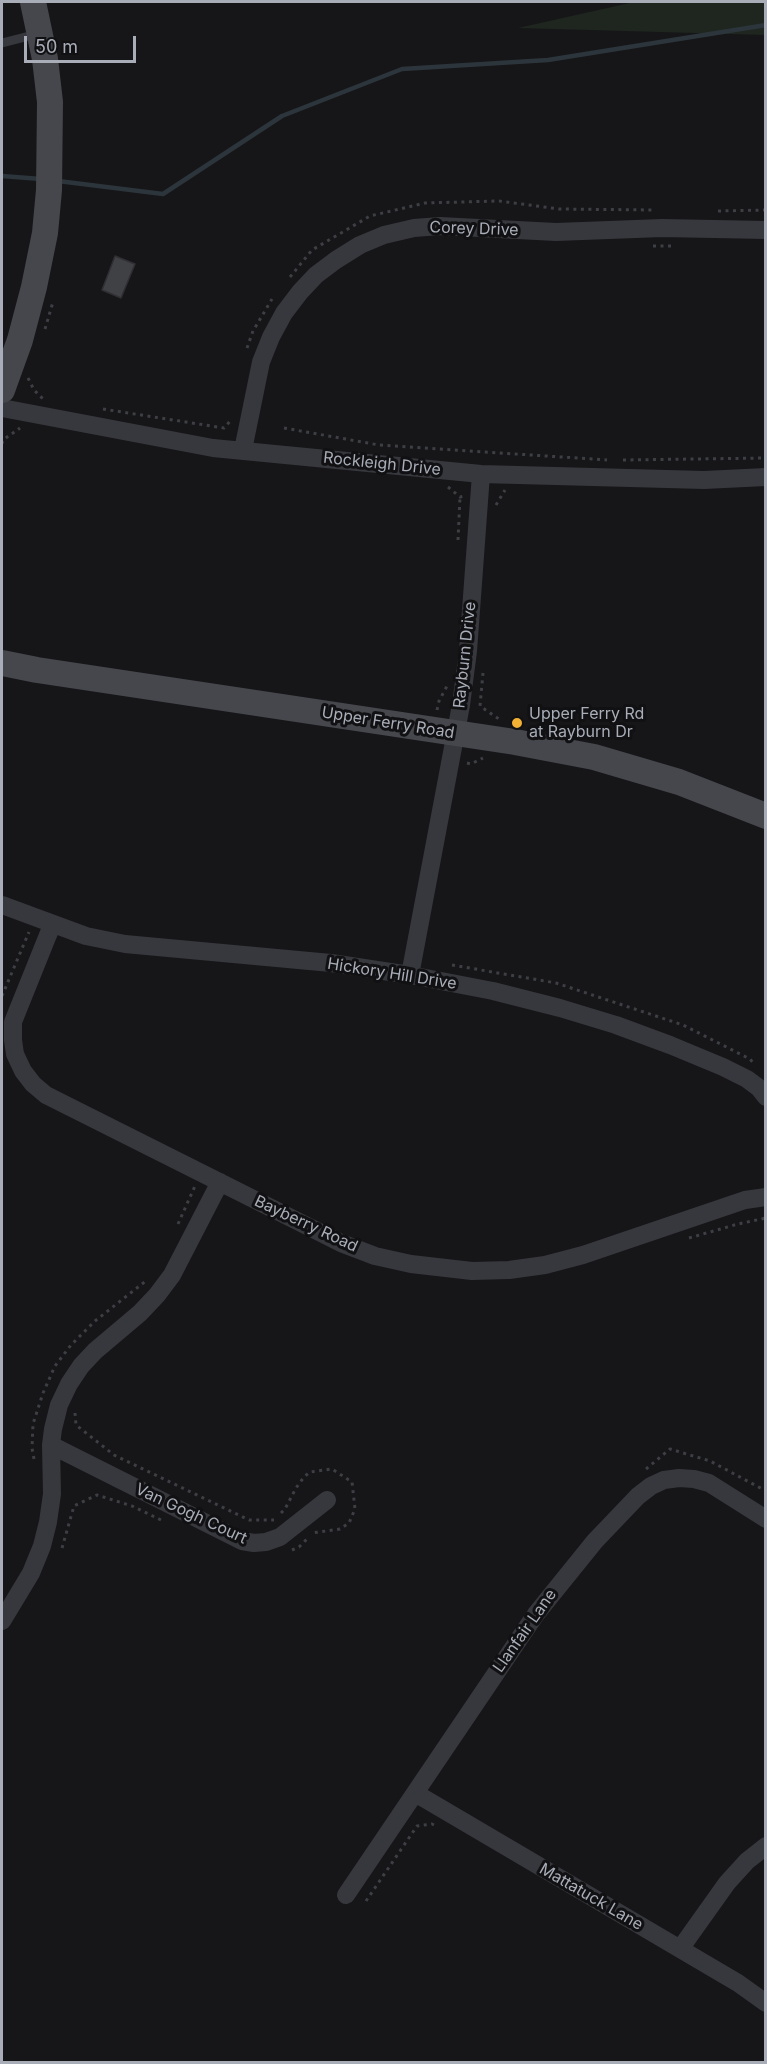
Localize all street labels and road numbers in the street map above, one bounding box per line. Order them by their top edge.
street label: Corey Drive [429,218,519,240]
street label: Rockleigh Drive [322,448,442,480]
street label: Rayburn Drive [450,601,480,709]
street label: Upper Ferry Road [320,703,456,743]
street label: Hickory Hill Drive [326,954,458,994]
street label: Bayberry Road [251,1192,361,1256]
street label: Van Gogh Court [132,1480,250,1548]
street label: Llanfair Lane [489,1586,561,1676]
street label: Mattatuck Lane [536,1860,646,1934]

